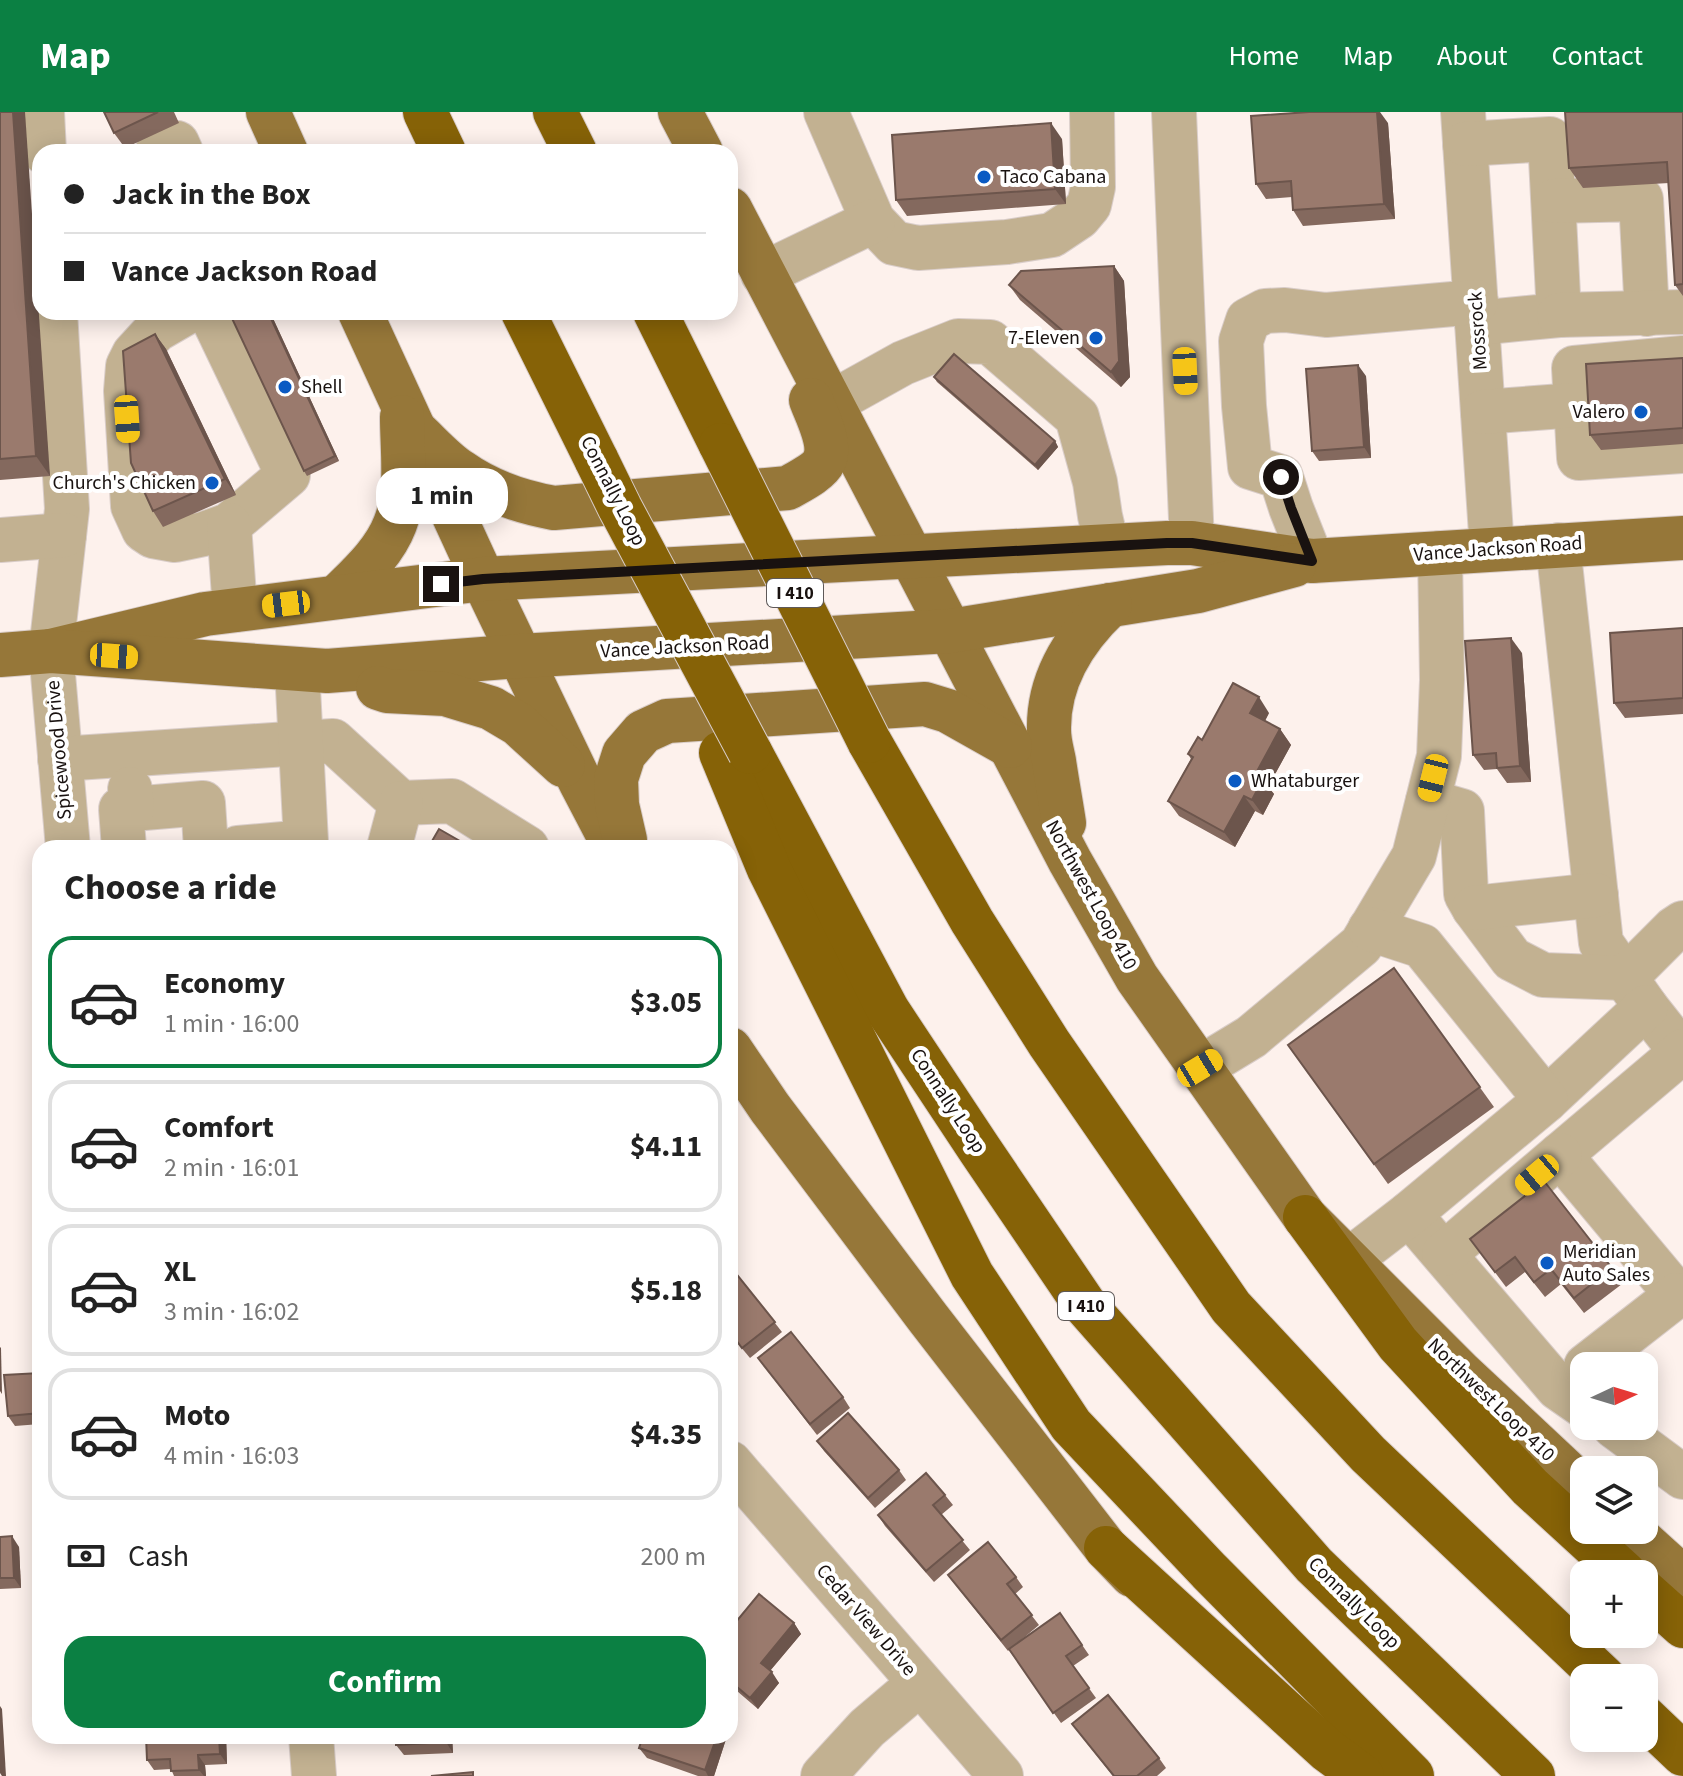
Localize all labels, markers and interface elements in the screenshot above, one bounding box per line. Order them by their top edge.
text: Map [40,29,111,83]
text: Home [1228,36,1299,76]
text: Map [1343,36,1393,76]
text: About [1437,36,1508,76]
text: Contact [1552,36,1643,76]
place label: Taco Cabana [1000,163,1106,191]
marker: Taco Cabana [975,168,993,186]
text: Jack in the Box [112,173,311,216]
text: Vance Jackson Road [112,250,377,293]
street label: Mossrock [1461,291,1495,371]
place label: 7-Eleven [1008,324,1080,352]
marker: 7-Eleven [1087,329,1105,347]
car [1172,346,1198,396]
place label: Shell [301,373,343,401]
marker: Shell [276,378,294,396]
car [113,394,141,444]
place label: Valero [1572,398,1625,426]
marker: Valero [1632,403,1650,421]
street label: Connally Loop [573,431,653,551]
route start [1263,459,1299,495]
callout: 1 min [375,468,507,524]
place label: Church's Chicken [52,469,196,497]
marker: Church's Chicken [203,474,221,492]
text: 1 min [410,477,474,514]
street label: Vance Jackson Road [1413,529,1583,569]
route end [423,566,459,602]
road number: I 410 [767,579,823,607]
car [261,589,311,619]
street label: Vance Jackson Road [600,629,770,665]
car [89,642,139,670]
street label: Spicewood Drive [39,679,79,821]
car [1416,752,1450,804]
place label: Whataburger [1251,767,1359,795]
marker: Whataburger [1226,772,1244,790]
street label: Northwest Loop 410 [1038,815,1144,975]
text: Choose a ride [64,862,277,913]
text: Economy [164,962,285,1005]
icon: car [68,966,140,1038]
text: $3.05 [630,981,702,1024]
text: 1 min · 16:00 [164,1005,299,1042]
street label: Connally Loop [904,1043,992,1159]
car [1173,1045,1227,1091]
text: Comfort [164,1106,274,1149]
icon: car [68,1110,140,1182]
text: $4.11 [630,1125,702,1168]
text: 2 min · 16:01 [164,1149,299,1186]
car [1511,1150,1563,1200]
place label: Meridian Auto Sales [1563,1238,1650,1289]
text: XL [164,1250,197,1293]
icon: car [68,1254,140,1326]
marker: Meridian Auto Sales [1538,1254,1556,1272]
text: $5.18 [630,1269,702,1312]
road number: I 410 [1058,1292,1114,1320]
text: 3 min · 16:02 [164,1293,299,1330]
street label: Northwest Loop 410 [1421,1332,1561,1468]
north arrow [1570,1352,1658,1440]
map controls [1570,1352,1658,1752]
text: Moto [164,1394,230,1437]
icon: car [68,1398,140,1470]
text: $4.35 [630,1413,702,1456]
text: 4 min · 16:03 [164,1437,299,1474]
button: layers [1570,1456,1658,1544]
icon: cash [64,1534,108,1578]
text: Cash [128,1535,189,1578]
text: 200 m [640,1538,706,1575]
street label: Connally Loop [1302,1551,1406,1655]
street label: Cedar View Drive [809,1558,923,1682]
button: + [1570,1560,1658,1648]
button: Confirm [64,1636,706,1728]
button: − [1570,1664,1658,1752]

